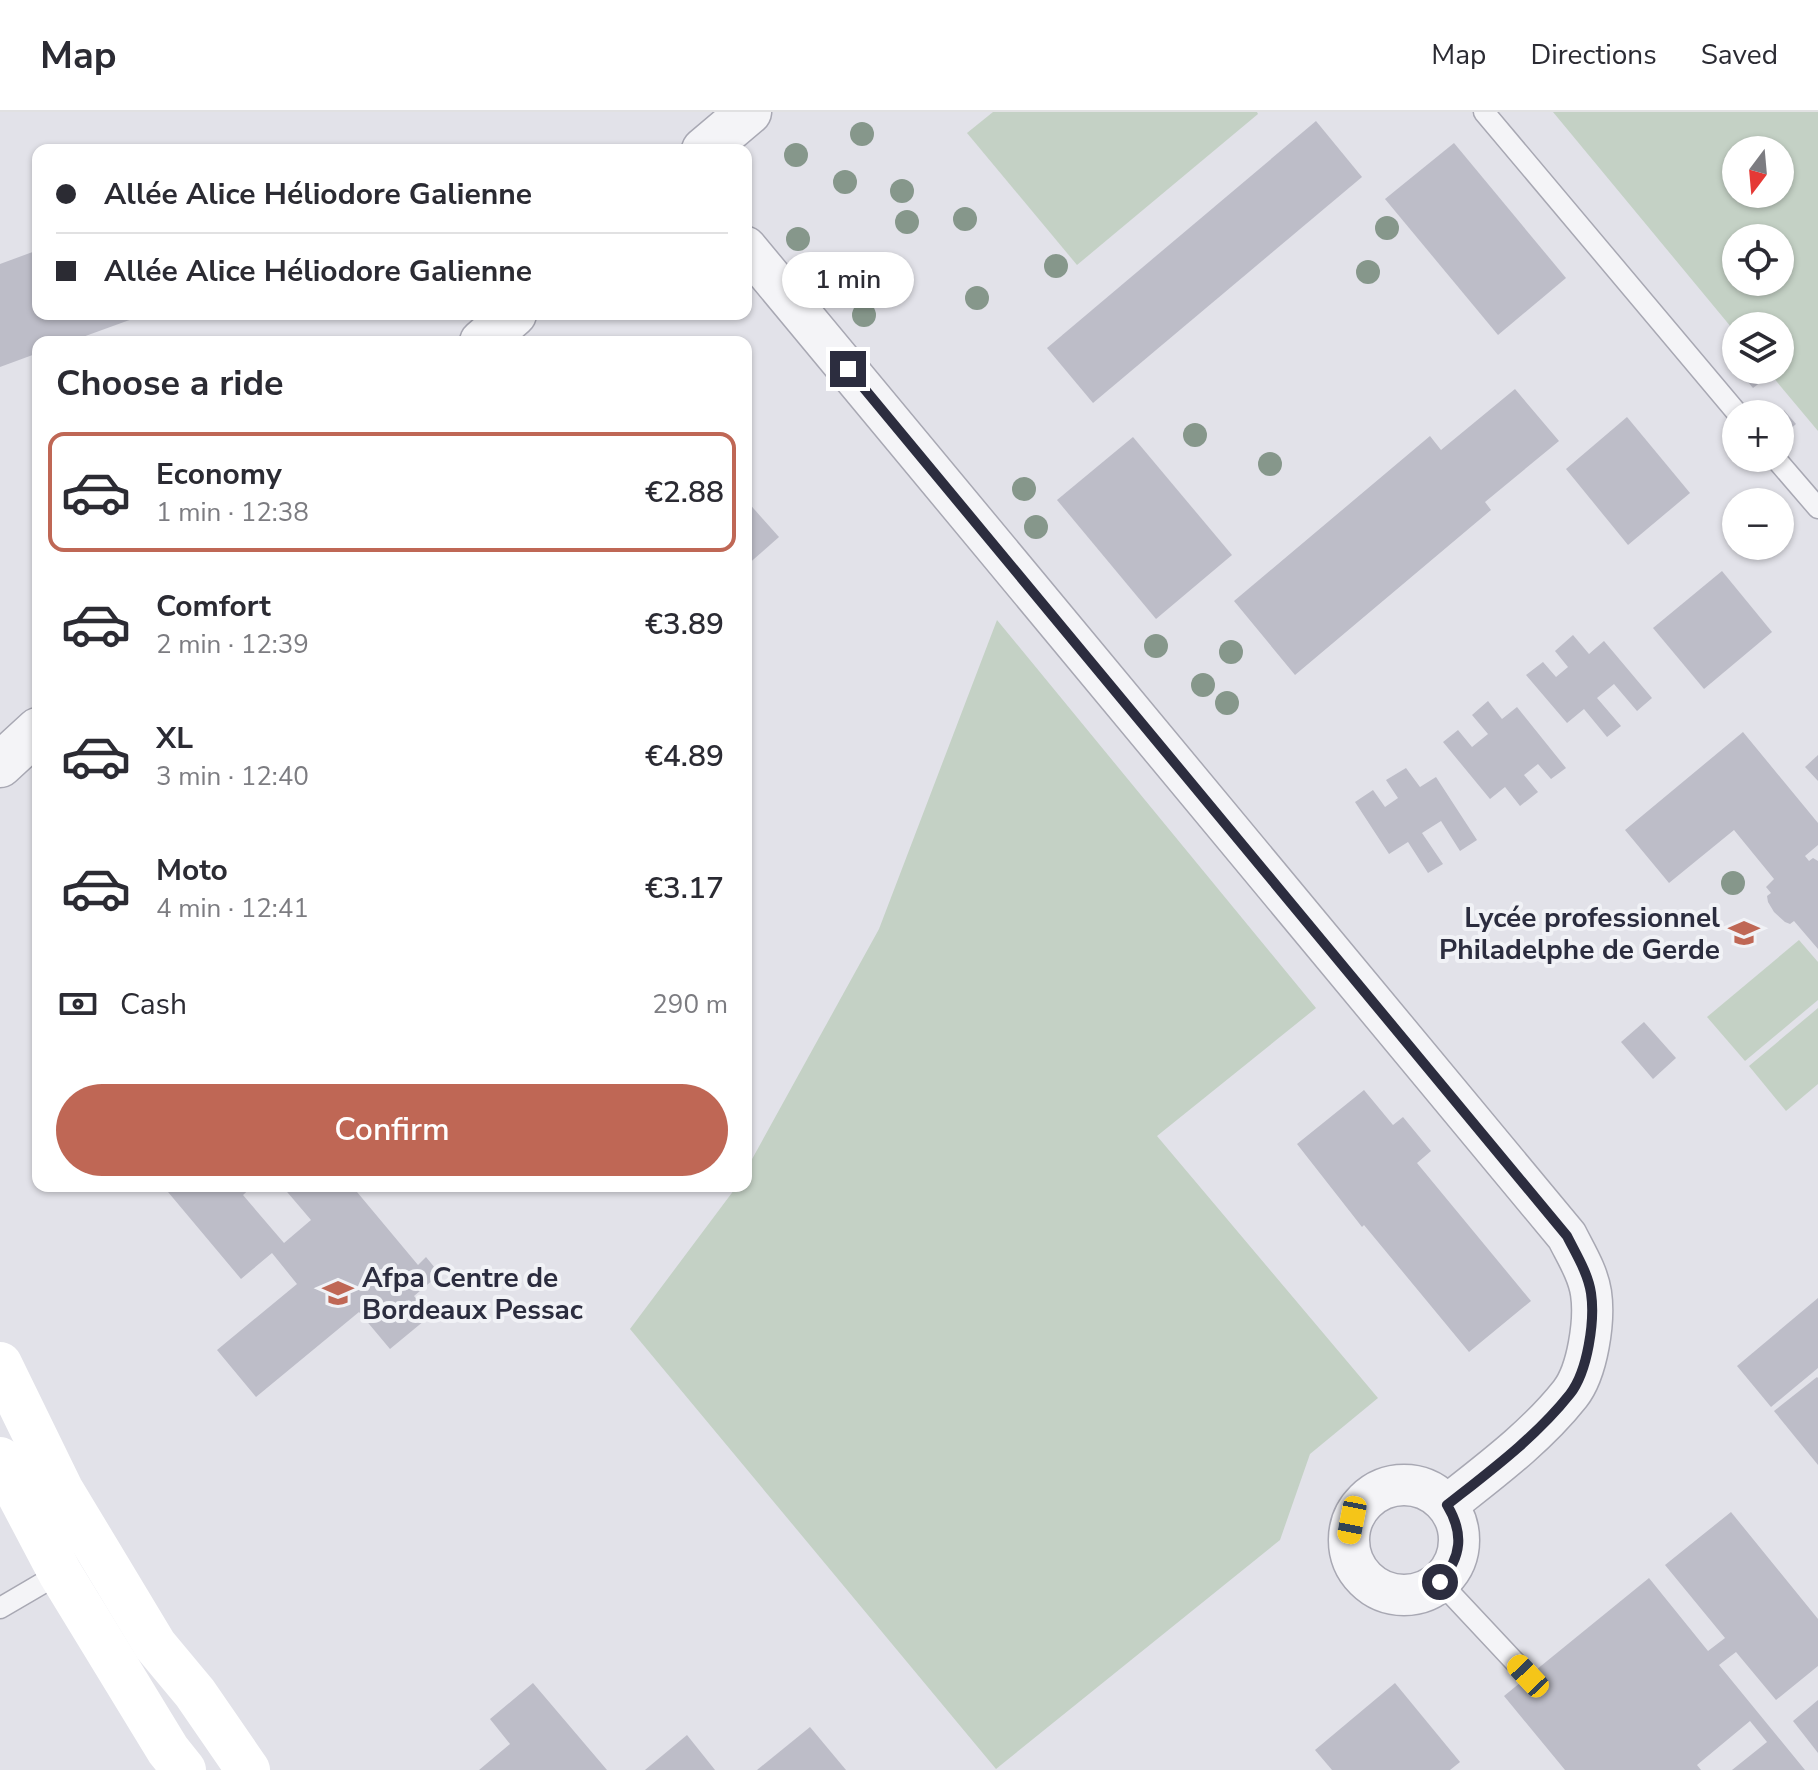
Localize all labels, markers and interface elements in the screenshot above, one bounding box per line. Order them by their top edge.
text: Map [40,30,117,81]
text: Map [1431,36,1486,74]
text: Directions [1530,36,1657,74]
text: Saved [1701,36,1778,74]
north arrow [1722,136,1794,208]
map controls [1722,136,1794,560]
text: Allée Alice Héliodore Galienne [104,174,532,215]
button: locate [1722,224,1794,296]
text: Allée Alice Héliodore Galienne [104,251,532,292]
callout: 1 min [782,253,914,309]
text: 1 min [815,262,881,297]
button: layers [1722,312,1794,384]
route end [830,351,866,387]
text: Choose a ride [56,359,284,408]
button: + [1722,400,1794,472]
text: Economy [156,454,282,495]
icon: car [60,456,132,528]
text: €2.88 [645,472,724,513]
button: − [1722,488,1794,560]
text: 1 min · 12:38 [156,495,309,530]
text: Comfort [156,586,271,627]
icon: car [60,588,132,660]
text: €3.89 [645,604,724,645]
text: 2 min · 12:39 [156,627,309,662]
text: XL [156,718,193,759]
icon: car [60,720,132,792]
text: €4.89 [645,736,724,777]
text: 3 min · 12:40 [156,759,309,794]
text: Moto [156,850,228,891]
icon: car [60,852,132,924]
text: €3.17 [645,868,724,909]
text: 4 min · 12:41 [156,891,309,926]
place label: Lycée professionnel Philadelphe de Gerde [1439,899,1720,969]
school or university icon: Lycée professionnel Philadelphe de Gerde [1727,916,1761,950]
icon: cash [56,982,100,1026]
text: Cash [120,984,187,1025]
text: 290 m [652,987,728,1022]
button: Confirm [56,1084,728,1176]
place label: Afpa Centre de Bordeaux Pessac [362,1259,583,1329]
school or university icon: Afpa Centre de Bordeaux Pessac [321,1276,355,1310]
car [1336,1494,1368,1546]
route start [1422,1564,1458,1600]
car [1503,1650,1553,1702]

